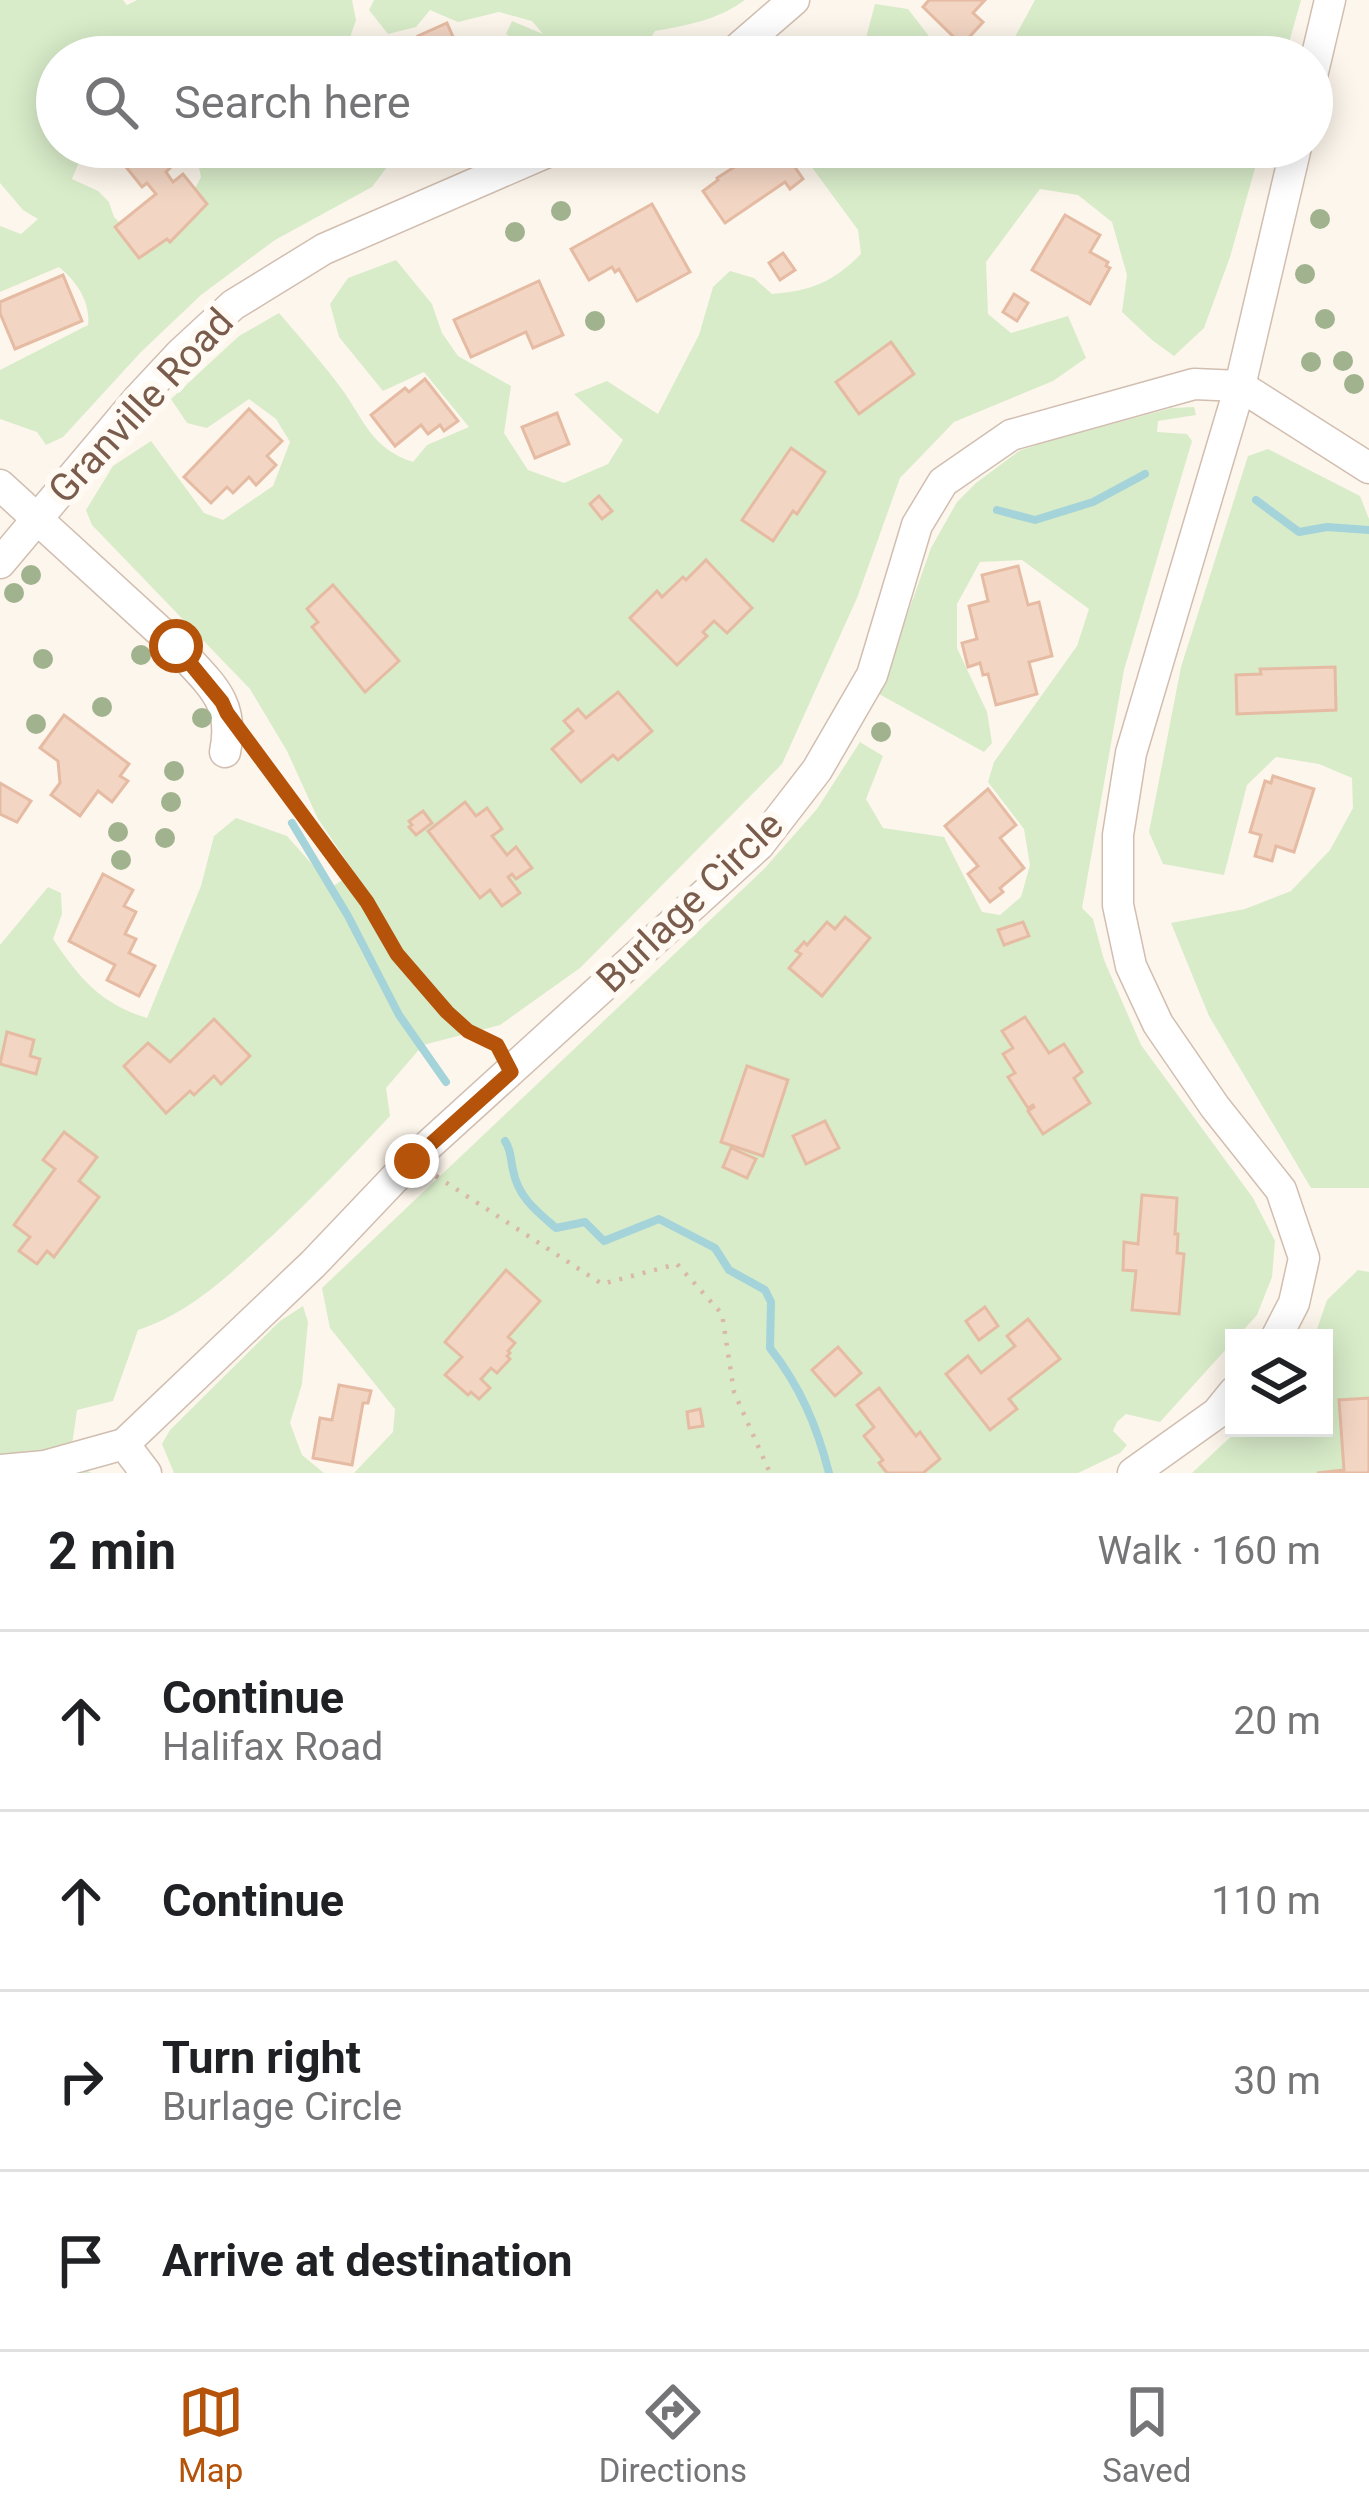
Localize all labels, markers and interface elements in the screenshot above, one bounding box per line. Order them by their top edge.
search box [36,36,1333,168]
icon: search [78,69,144,135]
text: Search here [174,76,411,129]
street label: Granville Road [39,299,243,513]
route start [149,619,203,673]
street label: Burlage Circle [588,802,792,1002]
route end [385,1134,439,1188]
map controls [1225,1329,1333,1437]
button: layers [1225,1329,1333,1437]
text: 2 min [48,1522,176,1581]
text: Walk · 160 m [1097,1528,1321,1574]
text: Continue [162,1671,344,1724]
icon: ahead [48,1688,114,1754]
text: 20 m [1233,1698,1321,1744]
text: Halifax Road [162,1724,383,1770]
icon: ahead [48,1868,114,1934]
text: Continue [162,1874,344,1927]
text: 110 m [1211,1878,1321,1924]
text: Turn right [162,2031,361,2084]
icon: right [48,2048,114,2114]
text: 30 m [1233,2058,1321,2104]
text: Burlage Circle [162,2084,402,2130]
icon: arrive [48,2228,114,2294]
text: Arrive at destination [162,2234,573,2287]
tab: Map [178,2379,244,2490]
tab: Directions [599,2379,747,2490]
tab: Saved [1102,2379,1191,2490]

